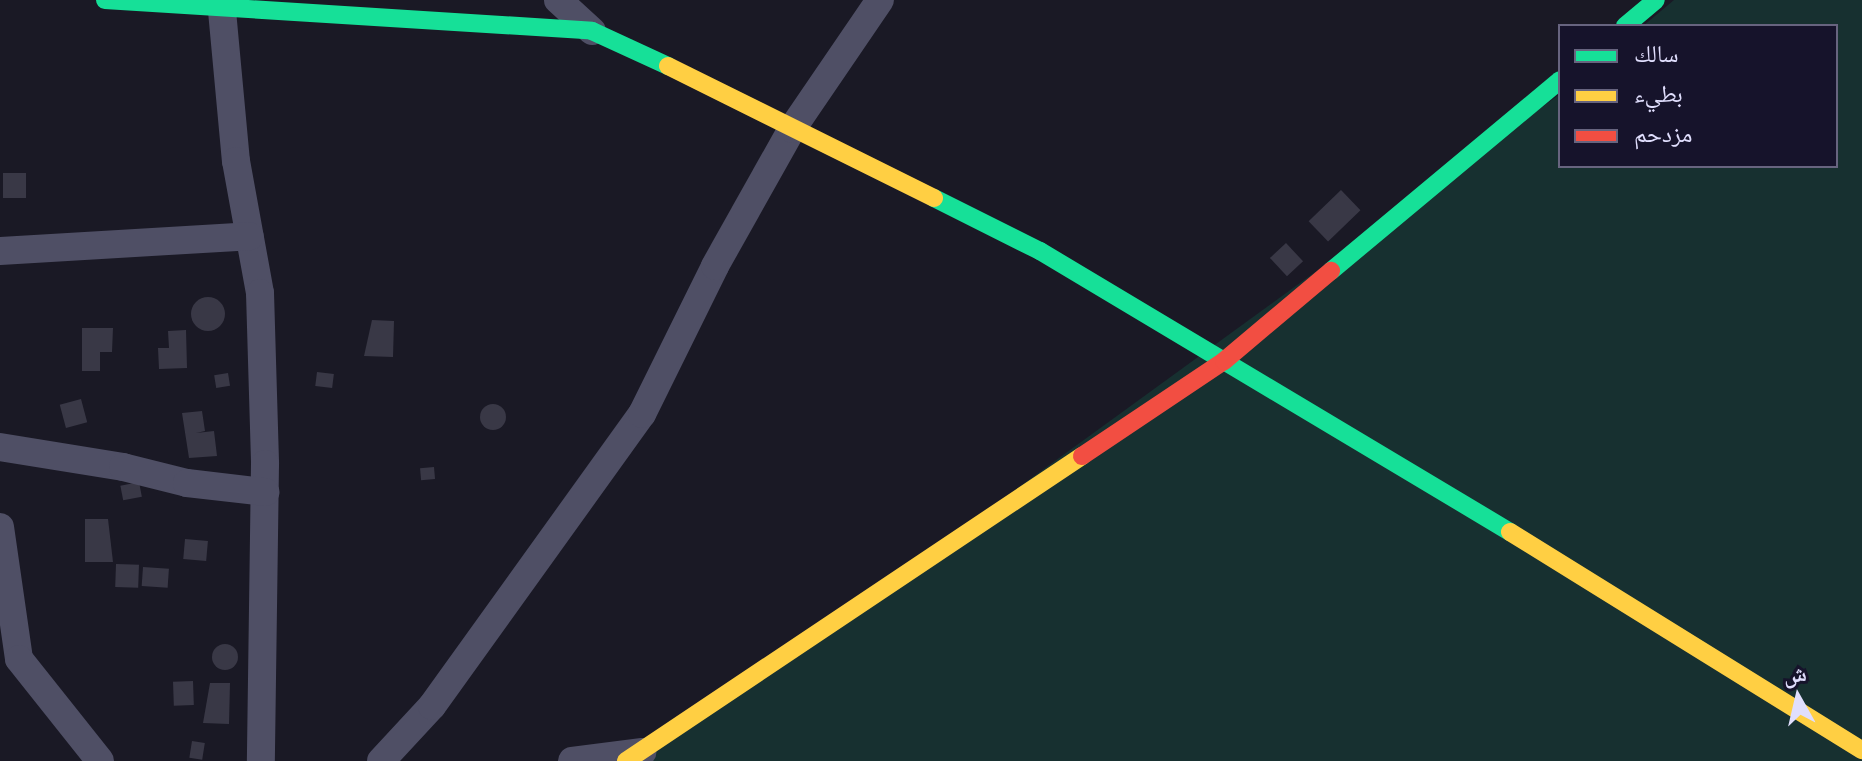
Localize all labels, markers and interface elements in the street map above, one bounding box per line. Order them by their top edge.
legend [1558,24,1838,168]
text: سالك [1634,36,1679,69]
text: بطيء [1634,76,1683,109]
text: مزدحم [1634,116,1693,149]
north arrow [1758,657,1838,737]
text: ش [1781,657,1808,690]

